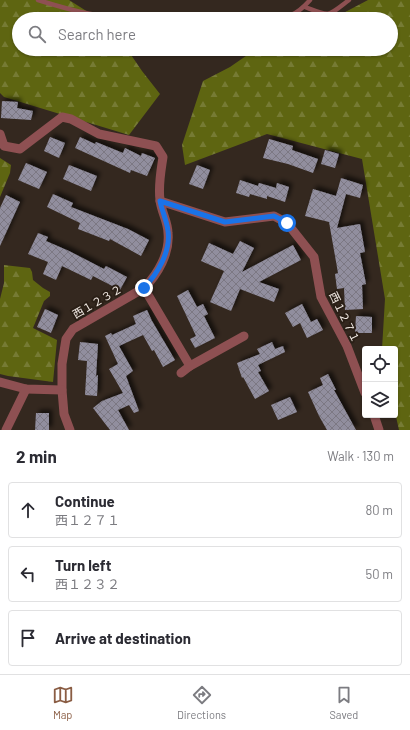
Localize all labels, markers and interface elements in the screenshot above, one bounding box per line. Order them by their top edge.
search box [12,12,398,56]
icon: search [26,23,48,45]
text: Search here [58,25,136,43]
route start [278,214,296,232]
route end [135,279,153,297]
street label: 西１２３２ [70,282,124,320]
street label: 西１２７１ [327,289,363,345]
map controls [362,346,398,418]
button: locate [362,346,398,382]
button: layers [362,382,398,418]
text: 2 min [16,446,57,466]
text: Walk · 130 m [327,448,394,464]
text: Continue [55,492,115,510]
icon: ahead [17,499,39,521]
text: 80 m [366,502,393,518]
text: 西１２７１ [55,512,120,528]
text: Turn left [55,556,111,574]
icon: left [17,563,39,585]
text: 50 m [366,566,393,582]
text: 西１２３２ [55,576,120,592]
icon: arrive [17,627,39,649]
text: Arrive at destination [55,629,191,647]
tab: Map [52,684,74,721]
tab: Directions [177,684,226,721]
tab: Saved [329,684,358,721]

